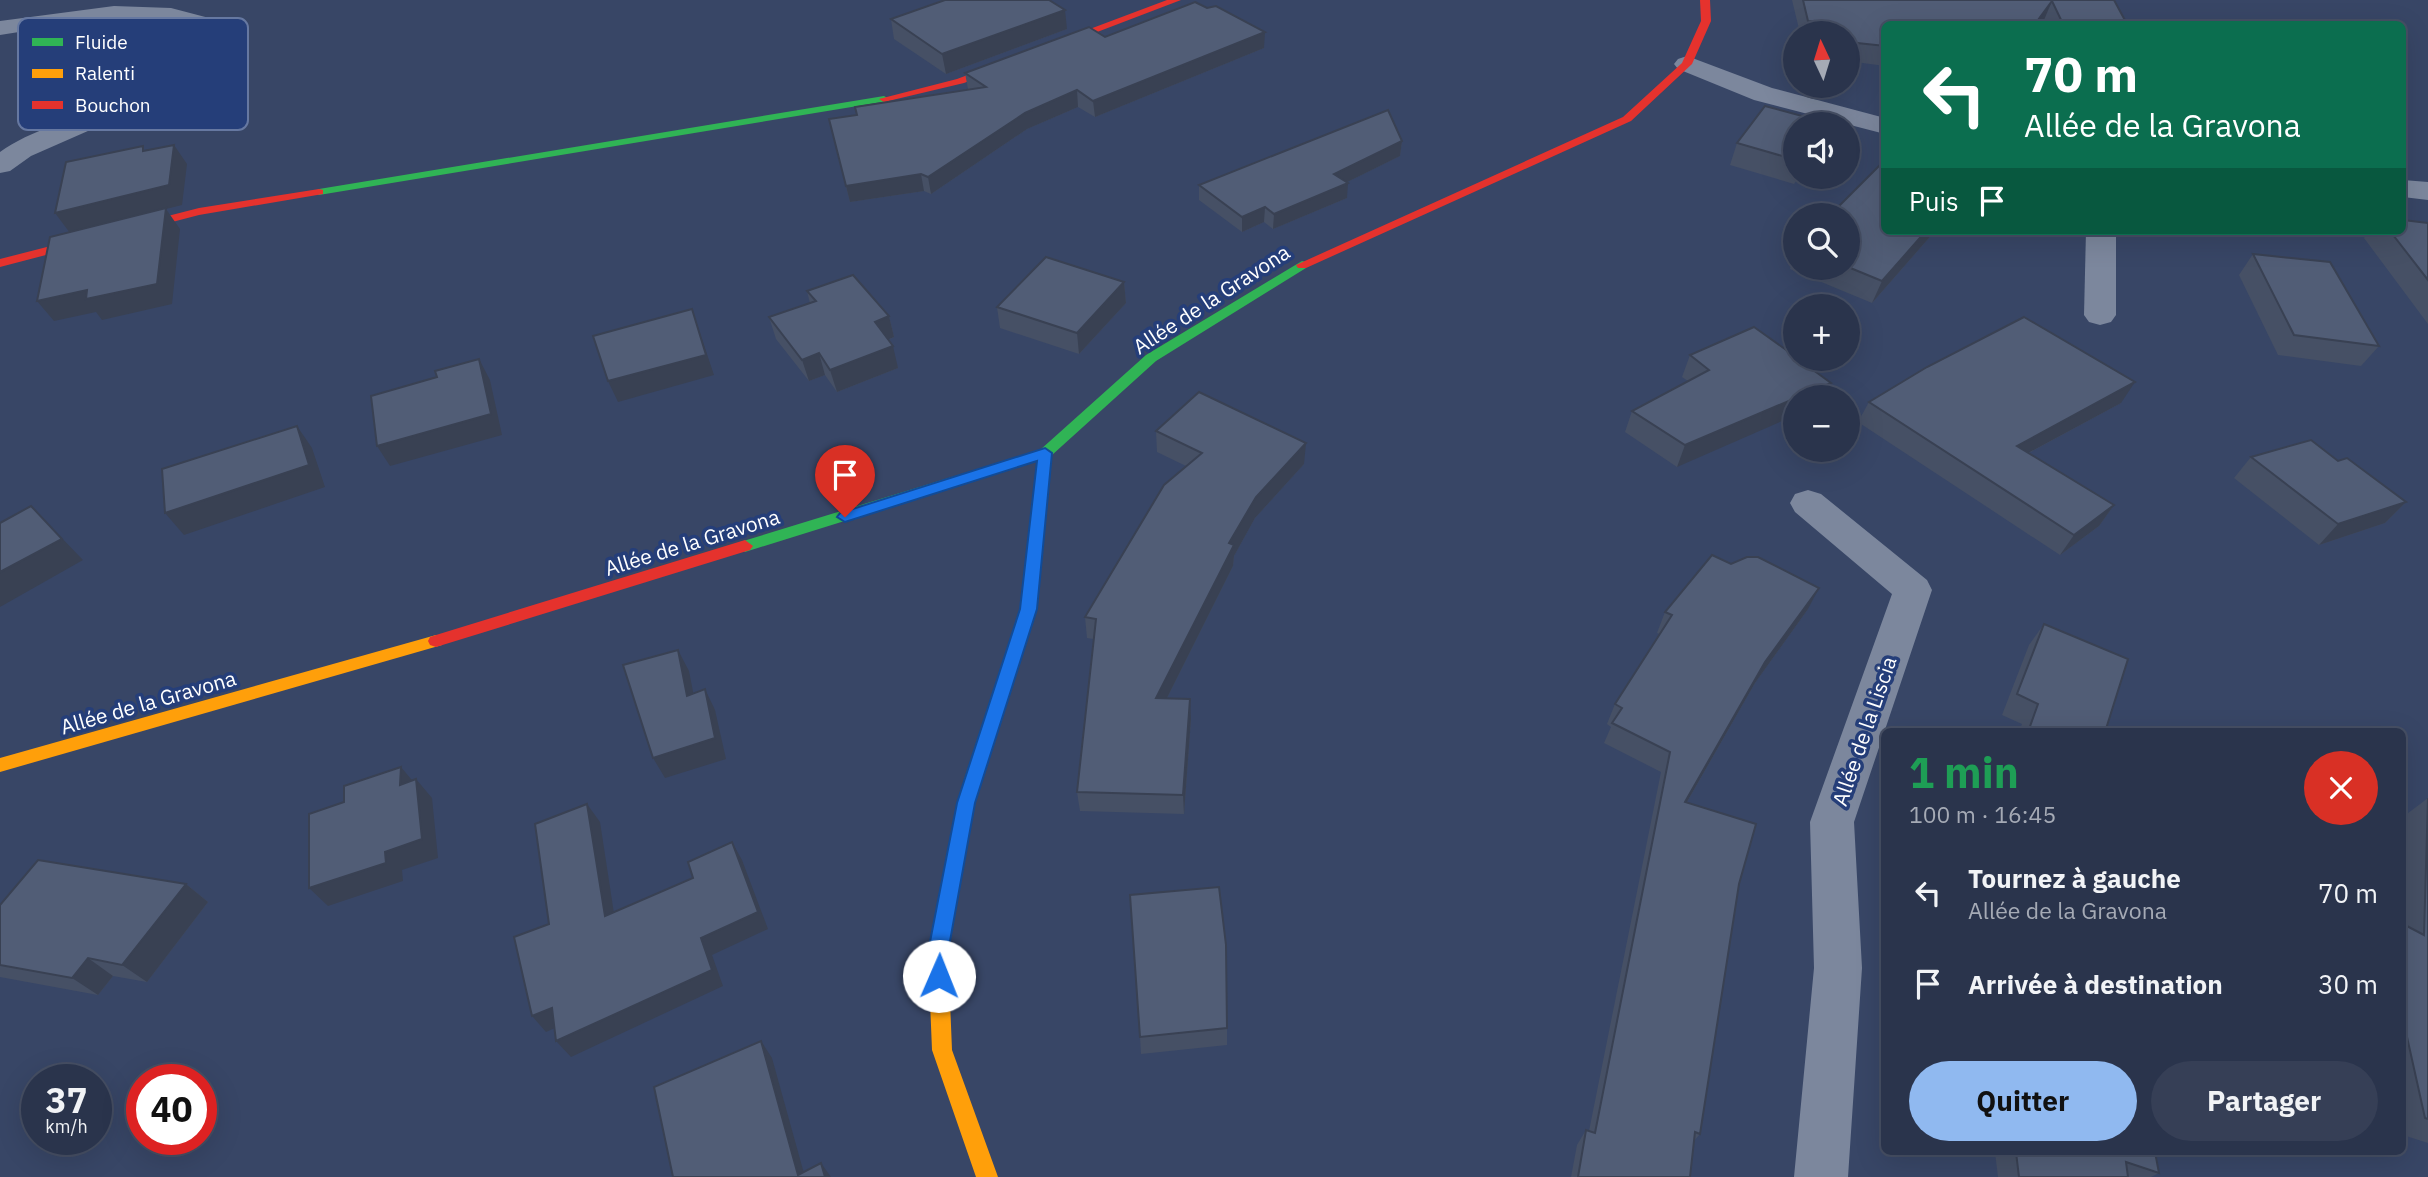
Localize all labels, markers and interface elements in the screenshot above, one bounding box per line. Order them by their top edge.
legend [18,18,248,130]
north arrow [1783,21,1860,98]
map controls [1783,21,1860,462]
text: Fluide [75,30,128,54]
text: 70 m [2024,42,2138,105]
icon: left [1909,49,2000,140]
text: Ralenti [75,61,135,85]
text: Bouchon [75,93,151,117]
text: Allée de la Gravona [2024,104,2301,146]
button: sound [1783,112,1860,189]
icon: arrive [1973,182,2011,220]
text: Puis [1909,184,1959,218]
button: search [1783,203,1860,280]
street label: Allée de la Gravona [1127,238,1295,360]
button: + [1783,294,1860,371]
button: − [1783,385,1860,462]
pin [815,445,875,517]
icon: arrive [826,456,864,494]
street label: Allée de la Gravona [601,502,783,582]
street label: Allée de la Liscia [1825,653,1903,809]
street label: Allée de la Gravona [57,664,239,740]
text: 1 min [1909,745,2019,800]
button: close [2304,751,2378,825]
text: 100 m · 16:45 [1909,799,2056,829]
text: Tournez à gauche [1968,861,2181,895]
icon: left [1909,874,1947,912]
text: 70 m [2318,876,2378,910]
text: Allée de la Gravona [1968,895,2167,925]
position arrow [902,939,976,1013]
icon: arrive [1909,965,1947,1003]
text: Arrivée à destination [1968,967,2223,1001]
text: 30 m [2318,967,2378,1001]
button: Quitter [1909,1061,2137,1141]
button: Partager [2151,1061,2378,1141]
speed limit sign: 40 [126,1064,217,1155]
text: 37 [45,1077,88,1123]
text: km/h [45,1115,88,1138]

